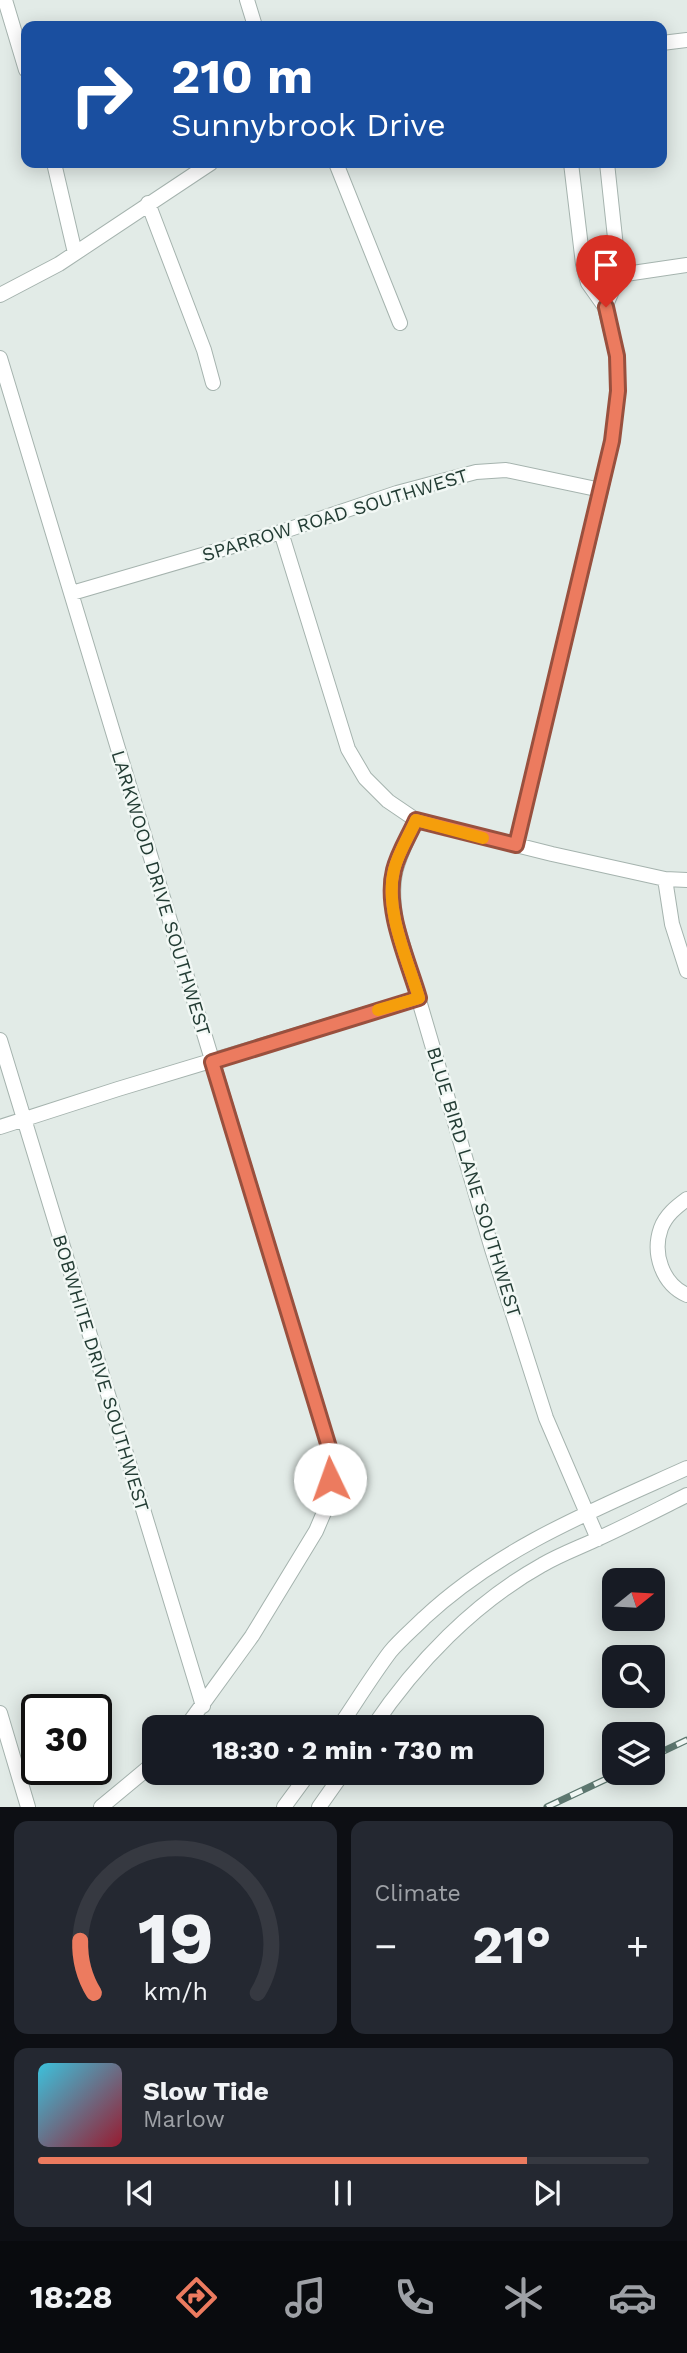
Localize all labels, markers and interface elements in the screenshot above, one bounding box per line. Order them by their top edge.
text: 210 m [171,47,313,105]
icon: right [56,49,147,140]
text: Sunnybrook Drive [171,106,446,144]
pin [576,235,636,307]
icon: arrive [587,246,625,284]
street label: SPARROW ROAD SOUTHWEST [199,464,471,566]
street label: LARKWOOD DRIVE SOUTHWEST [107,747,215,1039]
street label: BLUE BIRD LANE SOUTHWEST [422,1044,526,1320]
street label: BOBWHITE DRIVE SOUTHWEST [48,1232,154,1514]
position arrow [293,1442,367,1516]
north arrow [602,1568,665,1631]
map controls [602,1568,665,1785]
button: search [602,1645,665,1708]
speed limit sign: 30 [21,1694,112,1785]
button: layers [602,1722,665,1785]
text: 18:30 · 2 min · 730 m [212,1735,474,1765]
text: Climate [375,1880,461,1907]
text: 19 [137,1896,213,1982]
text: 21° [472,1915,551,1976]
text: − [375,1924,397,1968]
text: + [626,1924,649,1968]
text: km/h [143,1977,207,2006]
text: Slow Tide [143,2076,269,2106]
text: Marlow [143,2106,225,2133]
icon: previous [121,2174,159,2212]
icon: pause [324,2174,362,2212]
icon: next [528,2174,566,2212]
icon: directions [172,2273,221,2322]
icon: music [281,2273,330,2322]
icon: phone [390,2273,439,2322]
icon: climate [499,2273,548,2322]
icon: car [608,2273,657,2322]
text: 18:28 [30,2278,113,2316]

